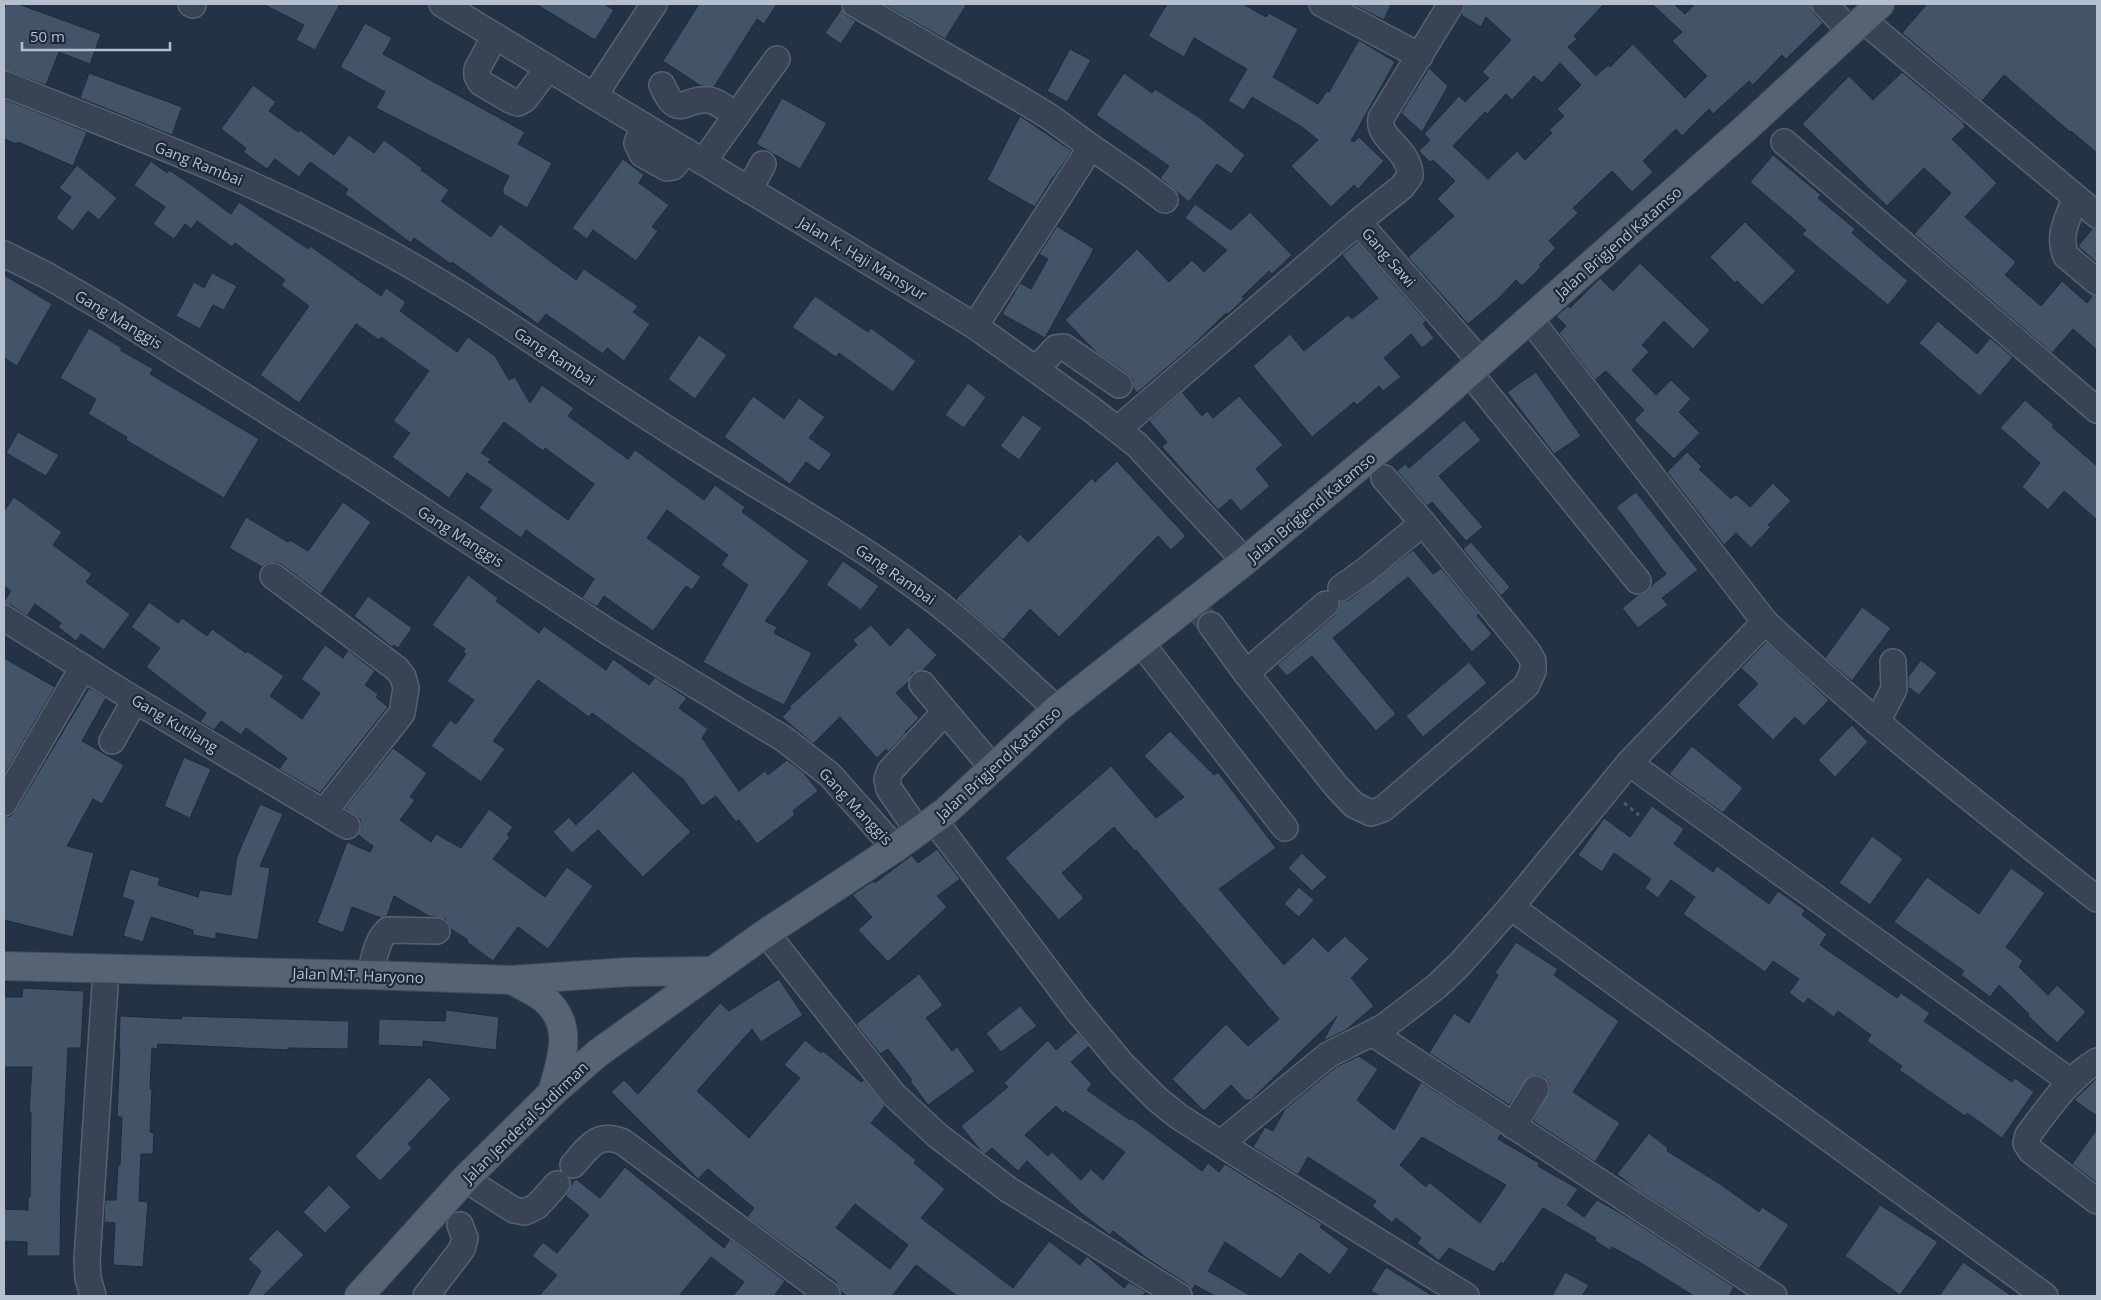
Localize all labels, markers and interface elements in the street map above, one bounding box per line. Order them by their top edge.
scale bar [22,20,170,52]
text: 50 m [30,26,65,46]
street label: Gang Rambai [152,136,246,190]
street label: Jalan Brigjend Katamso [1549,182,1685,304]
street label: Jalan K. Haji Mansyur [793,211,931,304]
street label: Gang Sawi [1358,223,1420,291]
street label: Gang Manggis [72,285,166,353]
street label: Gang Rambai [510,322,600,390]
street label: Jalan Brigjend Katamso [1241,448,1379,568]
street label: Gang Manggis [414,501,508,571]
street label: Gang Rambai [852,539,940,609]
street label: Gang Kutilang [128,689,222,757]
street label: Jalan Brigjend Katamso [930,702,1065,826]
street label: Gang Manggis [815,763,897,849]
street label: Jalan M.T. Haryono [290,963,424,987]
street label: Jalan Jenderal Sudirman [457,1057,592,1189]

